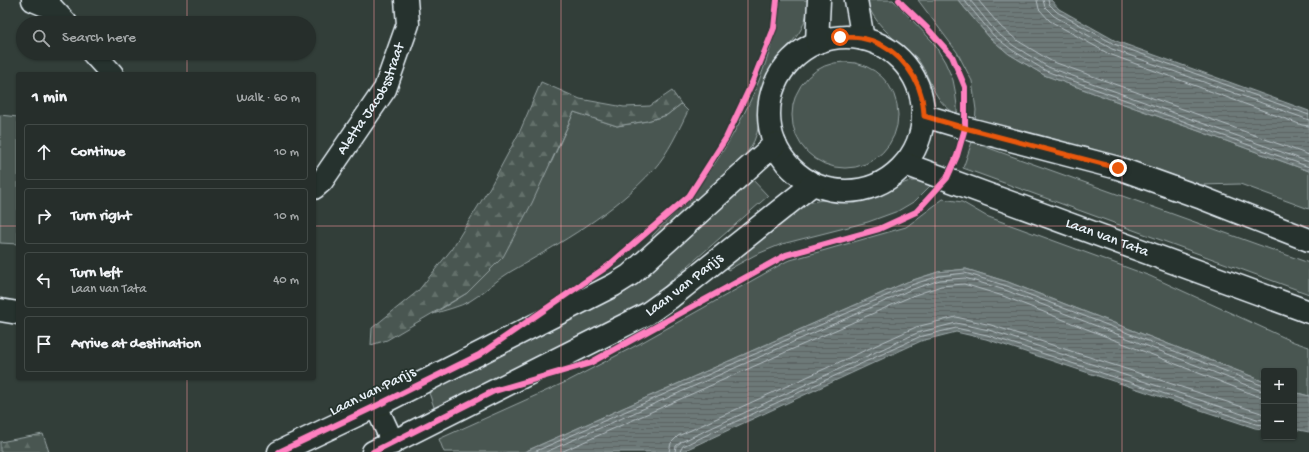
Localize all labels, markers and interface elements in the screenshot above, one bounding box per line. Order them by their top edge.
search box [16,16,316,60]
icon: search [30,27,52,49]
route start [831,28,849,46]
text: Search here [62,29,136,47]
street label: Aletta Jacobsstraat [333,39,410,159]
text: 1 min [32,88,67,108]
text: Walk · 60 m [237,91,300,106]
icon: ahead [33,141,55,163]
text: Continue [71,143,125,161]
text: 10 m [274,145,299,160]
route end [1109,159,1127,177]
icon: right [33,205,55,227]
text: Turn right [71,207,131,225]
text: 10 m [274,209,299,224]
street label: Laan van Tata [1063,215,1151,262]
street label: Laan van Parijs [642,249,728,321]
text: Turn left [71,264,122,282]
icon: left [33,269,55,291]
text: 40 m [273,273,299,288]
text: Laan van Tata [71,282,146,297]
icon: arrive [33,333,55,355]
text: Arrive at destination [71,335,201,353]
street label: Laan van Parijs [327,363,419,421]
map controls [1261,368,1297,440]
button: + [1261,368,1297,404]
button: − [1261,404,1297,440]

